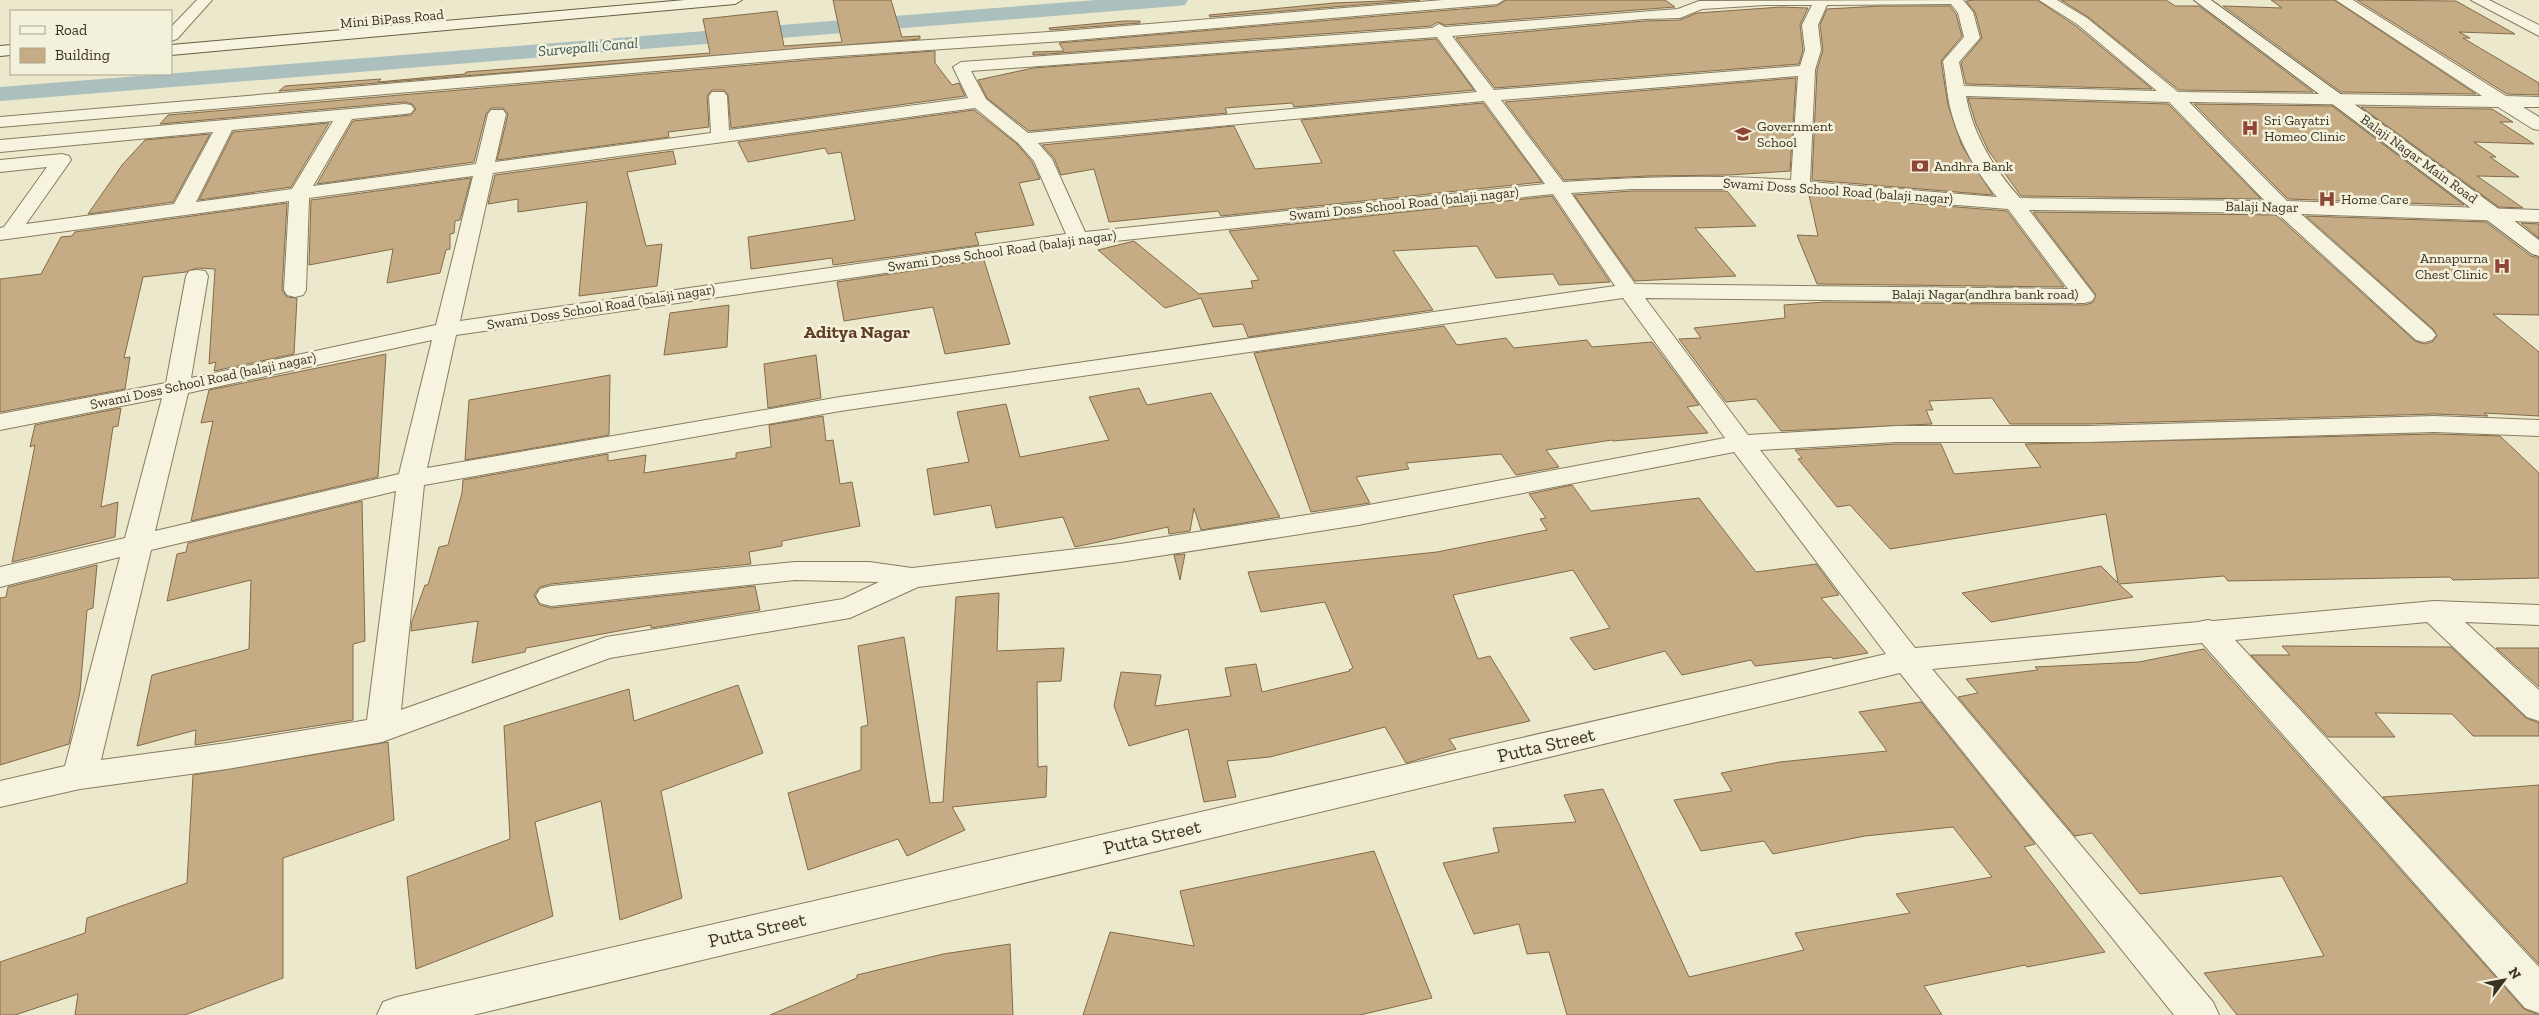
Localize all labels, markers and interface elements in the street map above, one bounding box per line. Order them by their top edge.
street label: Mini BiPass Road [339,6,445,32]
legend [10,10,172,75]
text: Road [55,21,88,39]
water label: Survepalli Canal [537,34,639,60]
text: Building [55,46,110,64]
street label: Balaji Nagar Main Road [2357,111,2481,207]
place label: Sri Gayatri Homeo Clinic [2264,112,2346,145]
place label: Government School [1757,118,1834,151]
hospital icon: Sri Gayatri Homeo Clinic [2240,118,2260,138]
school or university icon: Government School [1733,124,1753,144]
bank icon: Andhra Bank [1910,156,1930,176]
place label: Andhra Bank [1934,158,2014,175]
street label: Swami Doss School Road (balaji nagar) [1722,174,1954,208]
street label: Swami Doss School Road (balaji nagar) [1288,183,1520,225]
hospital icon: Home Care [2317,189,2337,209]
place label: Home Care [2341,191,2409,208]
street label: Balaji Nagar [2225,198,2299,216]
street label: Swami Doss School Road (balaji nagar) [887,227,1117,275]
place label: Annapurna Chest Clinic [2415,250,2488,283]
hospital icon: Annapurna Chest Clinic [2492,256,2512,276]
street label: Swami Doss School Road (balaji nagar) [486,281,716,333]
street label: Balaji Nagar(andhra bank road) [1892,286,2078,303]
district label: Aditya Nagar [804,321,910,343]
street label: Swami Doss School Road (balaji nagar) [88,349,318,413]
street label: Putta Street [1495,723,1597,767]
street label: Putta Street [1101,815,1203,859]
street label: Putta Street [706,908,808,952]
north arrow [2479,955,2529,1005]
text: N [2505,964,2525,983]

